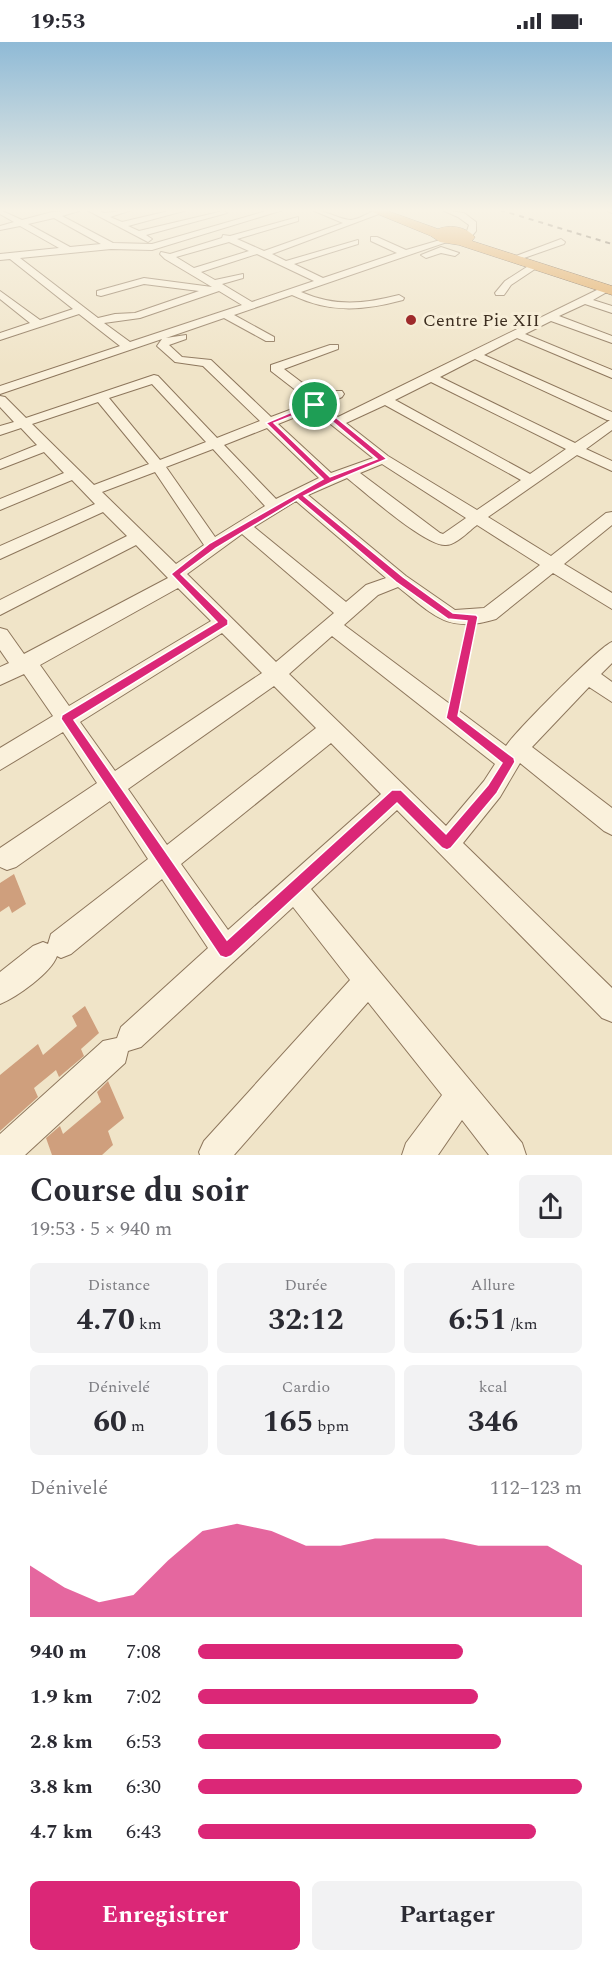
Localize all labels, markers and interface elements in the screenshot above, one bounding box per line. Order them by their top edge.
text: 19:53 [30,5,85,38]
place label: Centre Pie XII [423,307,540,334]
marker: Centre Pie XII [404,313,418,327]
pin [289,379,340,430]
icon: arrive [298,388,331,421]
text: Course du soir [30,1166,249,1216]
button: share [519,1175,582,1238]
text: 19:53 · 5 × 940 m [30,1214,172,1244]
text: Distance [88,1273,150,1297]
text: Durée [284,1273,328,1297]
text: Allure [471,1273,515,1297]
text: 4.70 [76,1297,135,1343]
text: 32:12 [268,1297,344,1343]
text: 6:51 [448,1297,507,1343]
text: km [135,1312,162,1336]
text: /km [507,1312,538,1336]
text: Dénivelé [88,1375,150,1399]
text: Cardio [282,1375,330,1399]
text: kcal [479,1375,507,1399]
text: 60 [93,1399,127,1445]
text: 165 [263,1399,313,1445]
text: 346 [468,1399,518,1445]
text: m [127,1414,145,1438]
text: bpm [313,1414,349,1438]
text: Dénivelé [30,1473,108,1503]
text: 112–123 m [490,1473,582,1503]
text: 940 m [30,1637,87,1667]
text: 7:08 [126,1637,161,1667]
text: 1.9 km [30,1682,93,1712]
text: 7:02 [126,1682,161,1712]
text: 2.8 km [30,1727,93,1757]
text: 6:53 [126,1727,161,1757]
text: 3.8 km [30,1772,93,1802]
text: 6:30 [126,1772,161,1802]
text: 4.7 km [30,1817,93,1847]
text: 6:43 [126,1817,161,1847]
button: Enregistrer [30,1881,300,1950]
button: Partager [312,1881,582,1950]

